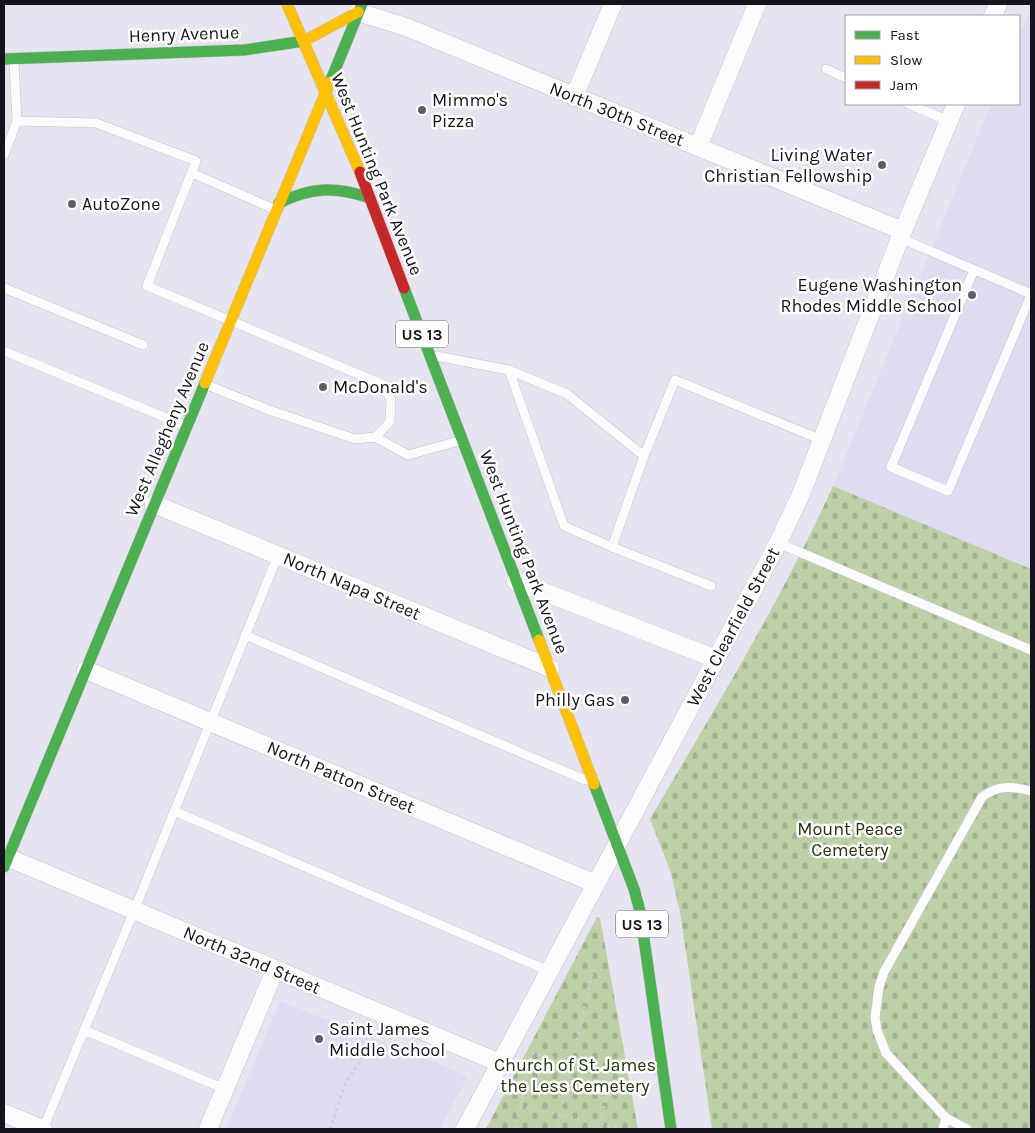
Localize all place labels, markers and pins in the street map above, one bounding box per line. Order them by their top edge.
place label: Mimmo's Pizza [432,89,508,132]
marker: Mimmo's Pizza [416,104,428,116]
place label: Living Water Christian Fellowship [704,144,872,187]
marker: Living Water Christian Fellowship [876,159,888,171]
place label: AutoZone [82,193,160,215]
marker: AutoZone [66,198,78,210]
place label: Eugene Washington Rhodes Middle School [780,274,962,317]
marker: Eugene Washington Rhodes Middle School [966,289,978,301]
place label: McDonald's [333,376,428,398]
marker: McDonald's [317,381,329,393]
place label: Philly Gas [535,689,615,711]
marker: Philly Gas [619,694,631,706]
place label: Saint James Middle School [329,1018,445,1061]
marker: Saint James Middle School [313,1033,325,1045]

